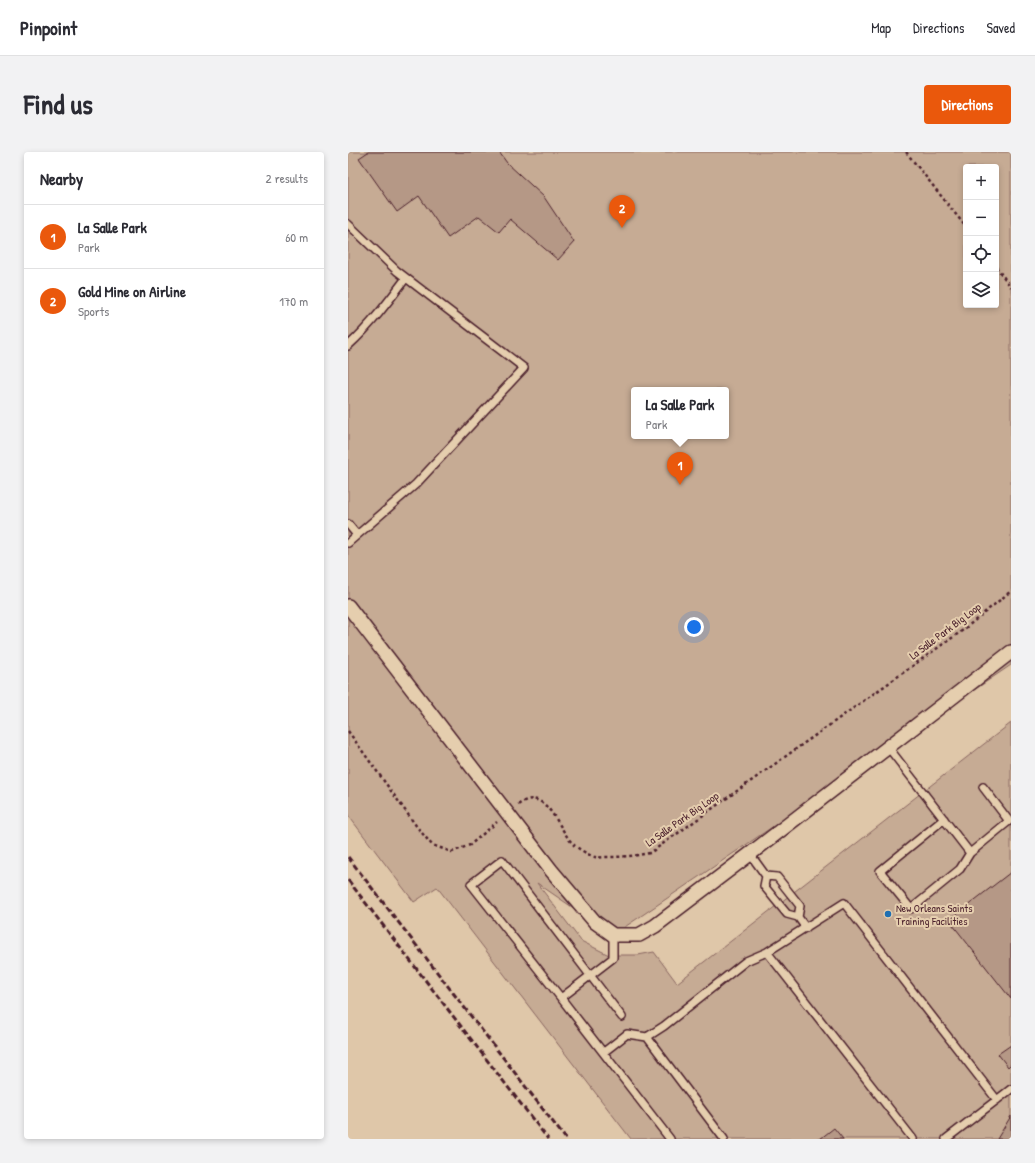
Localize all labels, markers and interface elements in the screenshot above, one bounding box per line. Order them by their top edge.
text: Pinpoint [20,15,77,41]
text: Map [871,18,891,37]
text: Directions [913,18,964,37]
text: Saved [986,18,1015,37]
text: Find us [24,85,93,123]
button: Directions [924,85,1011,124]
map controls [963,164,999,308]
button: + [963,164,999,200]
text: Nearby [40,167,83,190]
text: 2 results [266,169,308,187]
pin: 2 [609,195,635,228]
button: − [963,200,999,236]
text: La Salle Park [78,217,147,238]
text: 1 [51,228,55,246]
text: 60 m [285,228,308,246]
button: locate [963,236,999,272]
text: Park [78,238,100,256]
button: layers [963,272,999,308]
text: Gold Mine on Airline [78,281,186,302]
text: 2 [50,292,56,310]
text: 170 m [279,292,308,310]
text: Sports [78,302,109,320]
popup [631,387,729,439]
text: La Salle Park [646,394,714,415]
text: Park [646,415,667,433]
pin: 1 [667,452,693,485]
street label: La Salle Park Big Loop [906,599,984,662]
your location [684,617,704,637]
street label: La Salle Park Big Loop [643,788,721,849]
place label: New Orleans Saints Training Facilities [896,901,972,928]
marker: New Orleans Saints Training Facilities [883,909,893,919]

